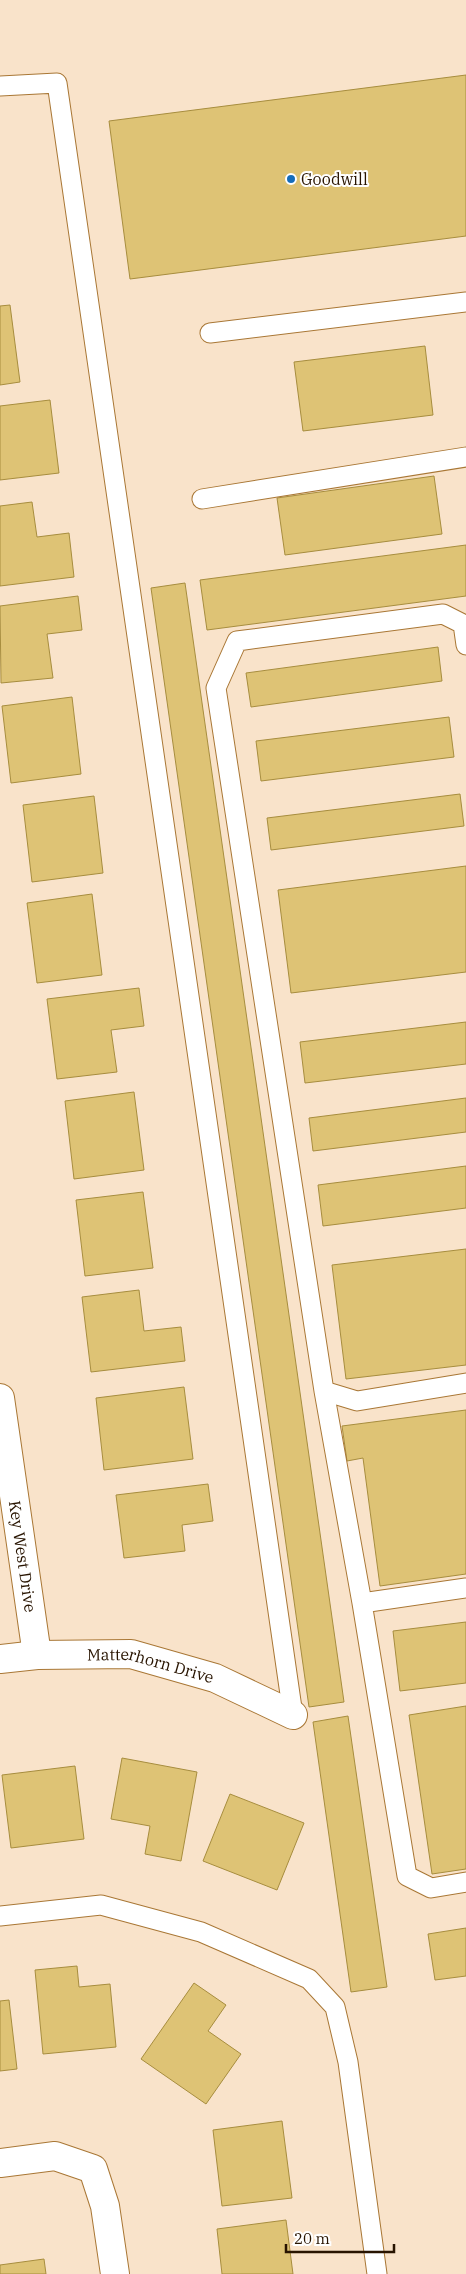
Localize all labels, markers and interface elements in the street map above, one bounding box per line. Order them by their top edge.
place label: Goodwill [301,169,368,189]
marker: Goodwill [285,173,297,185]
street label: Key West Drive [5,1499,41,1613]
street label: Matterhorn Drive [87,1644,216,1687]
scale bar [286,2222,394,2254]
text: 20 m [294,2229,330,2248]

